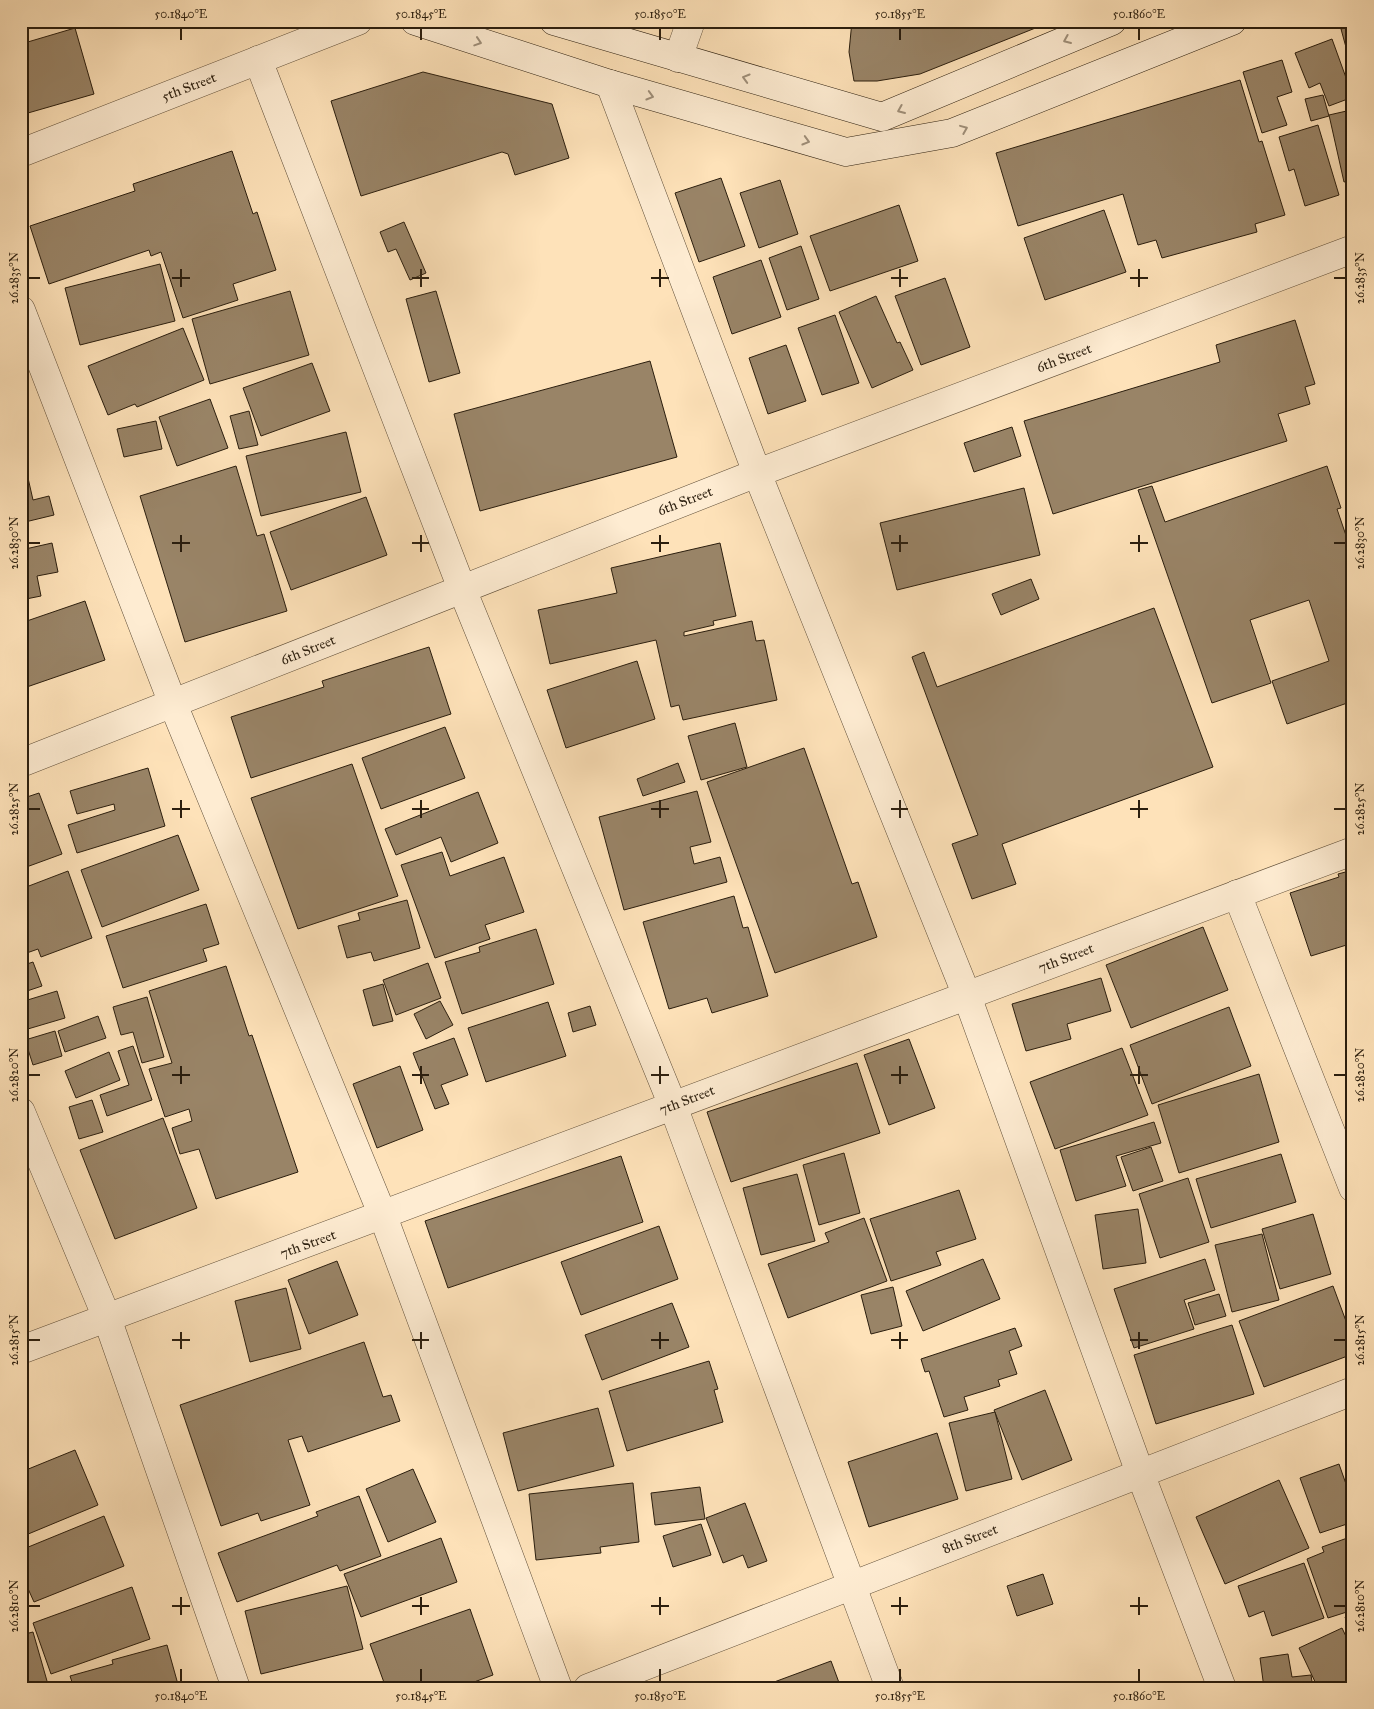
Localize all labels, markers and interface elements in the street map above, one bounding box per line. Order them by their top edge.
text: 50.1840°E [155,7,208,21]
text: 50.1845°E [395,7,447,21]
text: 50.1850°E [634,7,686,21]
text: 50.1855°E [875,7,926,21]
text: 50.1860°E [1113,7,1166,21]
one-way arrow [1063,34,1072,44]
one-way arrow [473,36,482,46]
street label: 5th Street [159,69,219,105]
one-way arrow [742,73,750,83]
one-way arrow [645,90,653,100]
one-way arrow [897,103,906,114]
one-way arrow [959,124,968,135]
one-way arrow [801,135,809,145]
text: 26.2835°N [7,252,21,304]
text: 26.2835°N [1353,252,1367,304]
street label: 6th Street [1034,340,1094,376]
street label: 6th Street [655,483,715,519]
text: 26.2830°N [7,516,21,570]
text: 26.2830°N [1353,516,1367,570]
street label: 6th Street [278,631,338,669]
text: 26.2825°N [7,783,21,835]
text: 26.2825°N [1353,783,1367,835]
street label: 7th Street [1036,940,1096,976]
text: 26.2820°N [7,1048,21,1102]
text: 26.2820°N [1353,1048,1367,1102]
street label: 7th Street [657,1082,717,1118]
street label: 7th Street [278,1226,338,1262]
text: 26.2815°N [7,1314,21,1366]
text: 26.2815°N [1353,1314,1367,1366]
street label: 8th Street [940,1521,1000,1557]
text: 26.2810°N [7,1579,21,1633]
text: 26.2810°N [1353,1579,1367,1633]
text: 50.1840°E [155,1689,208,1703]
text: 50.1845°E [395,1689,447,1703]
text: 50.1850°E [634,1689,686,1703]
text: 50.1855°E [875,1689,926,1703]
text: 50.1860°E [1113,1689,1166,1703]

